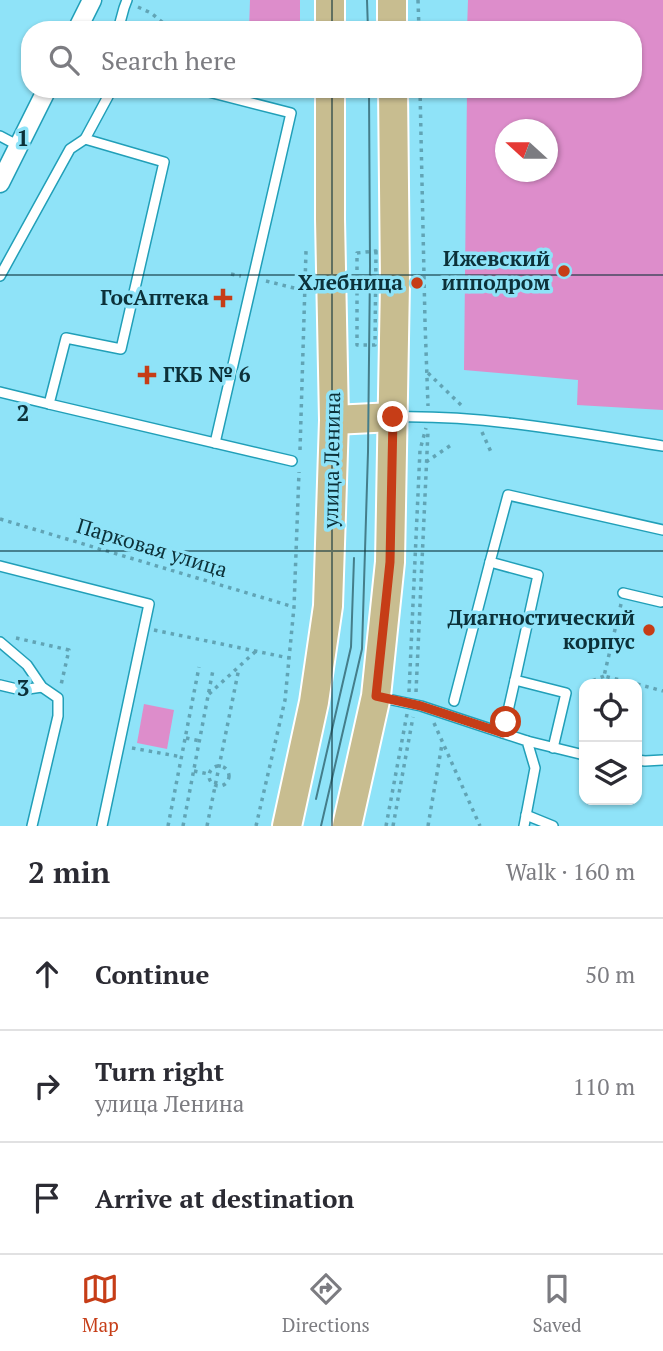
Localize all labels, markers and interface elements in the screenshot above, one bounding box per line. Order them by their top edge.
search box [21,21,642,98]
icon: search [45,41,83,79]
text: Search here [101,43,236,77]
north arrow [495,119,558,182]
text: 1 [17,122,30,153]
place label: Ижевский ипподром [441,244,550,296]
marker: Ижевский ипподром [556,263,572,279]
place label: Хлебница [298,268,403,296]
marker: Хлебница [409,275,425,291]
place label: ГосАптека [100,283,209,311]
marker: ГосАптека [215,290,231,306]
place label: ГКБ № 6 [163,360,251,388]
marker: ГКБ № 6 [137,365,157,385]
street label: улица Ленина [316,391,346,529]
text: 2 [17,397,30,428]
route end [377,401,408,432]
street label: Парковая улица [74,511,231,583]
place label: Диагностический корпус [447,603,635,655]
marker: Диагностический корпус [641,622,657,638]
text: 3 [17,672,30,703]
map controls [579,679,642,805]
button: locate [579,679,642,742]
route start [490,706,521,737]
button: layers [579,742,642,805]
text: 2 min [28,852,110,892]
text: Walk · 160 m [506,856,635,887]
icon: ahead [28,955,66,993]
text: Continue [95,957,209,991]
text: 50 m [585,959,635,990]
text: Turn right [95,1054,224,1088]
icon: right [28,1067,66,1105]
text: 110 m [573,1071,635,1102]
text: улица Ленина [95,1088,244,1119]
icon: arrive [28,1179,66,1217]
text: Arrive at destination [95,1181,354,1215]
tab: Map [81,1270,119,1337]
tab: Directions [282,1270,370,1337]
tab: Saved [532,1270,582,1337]

